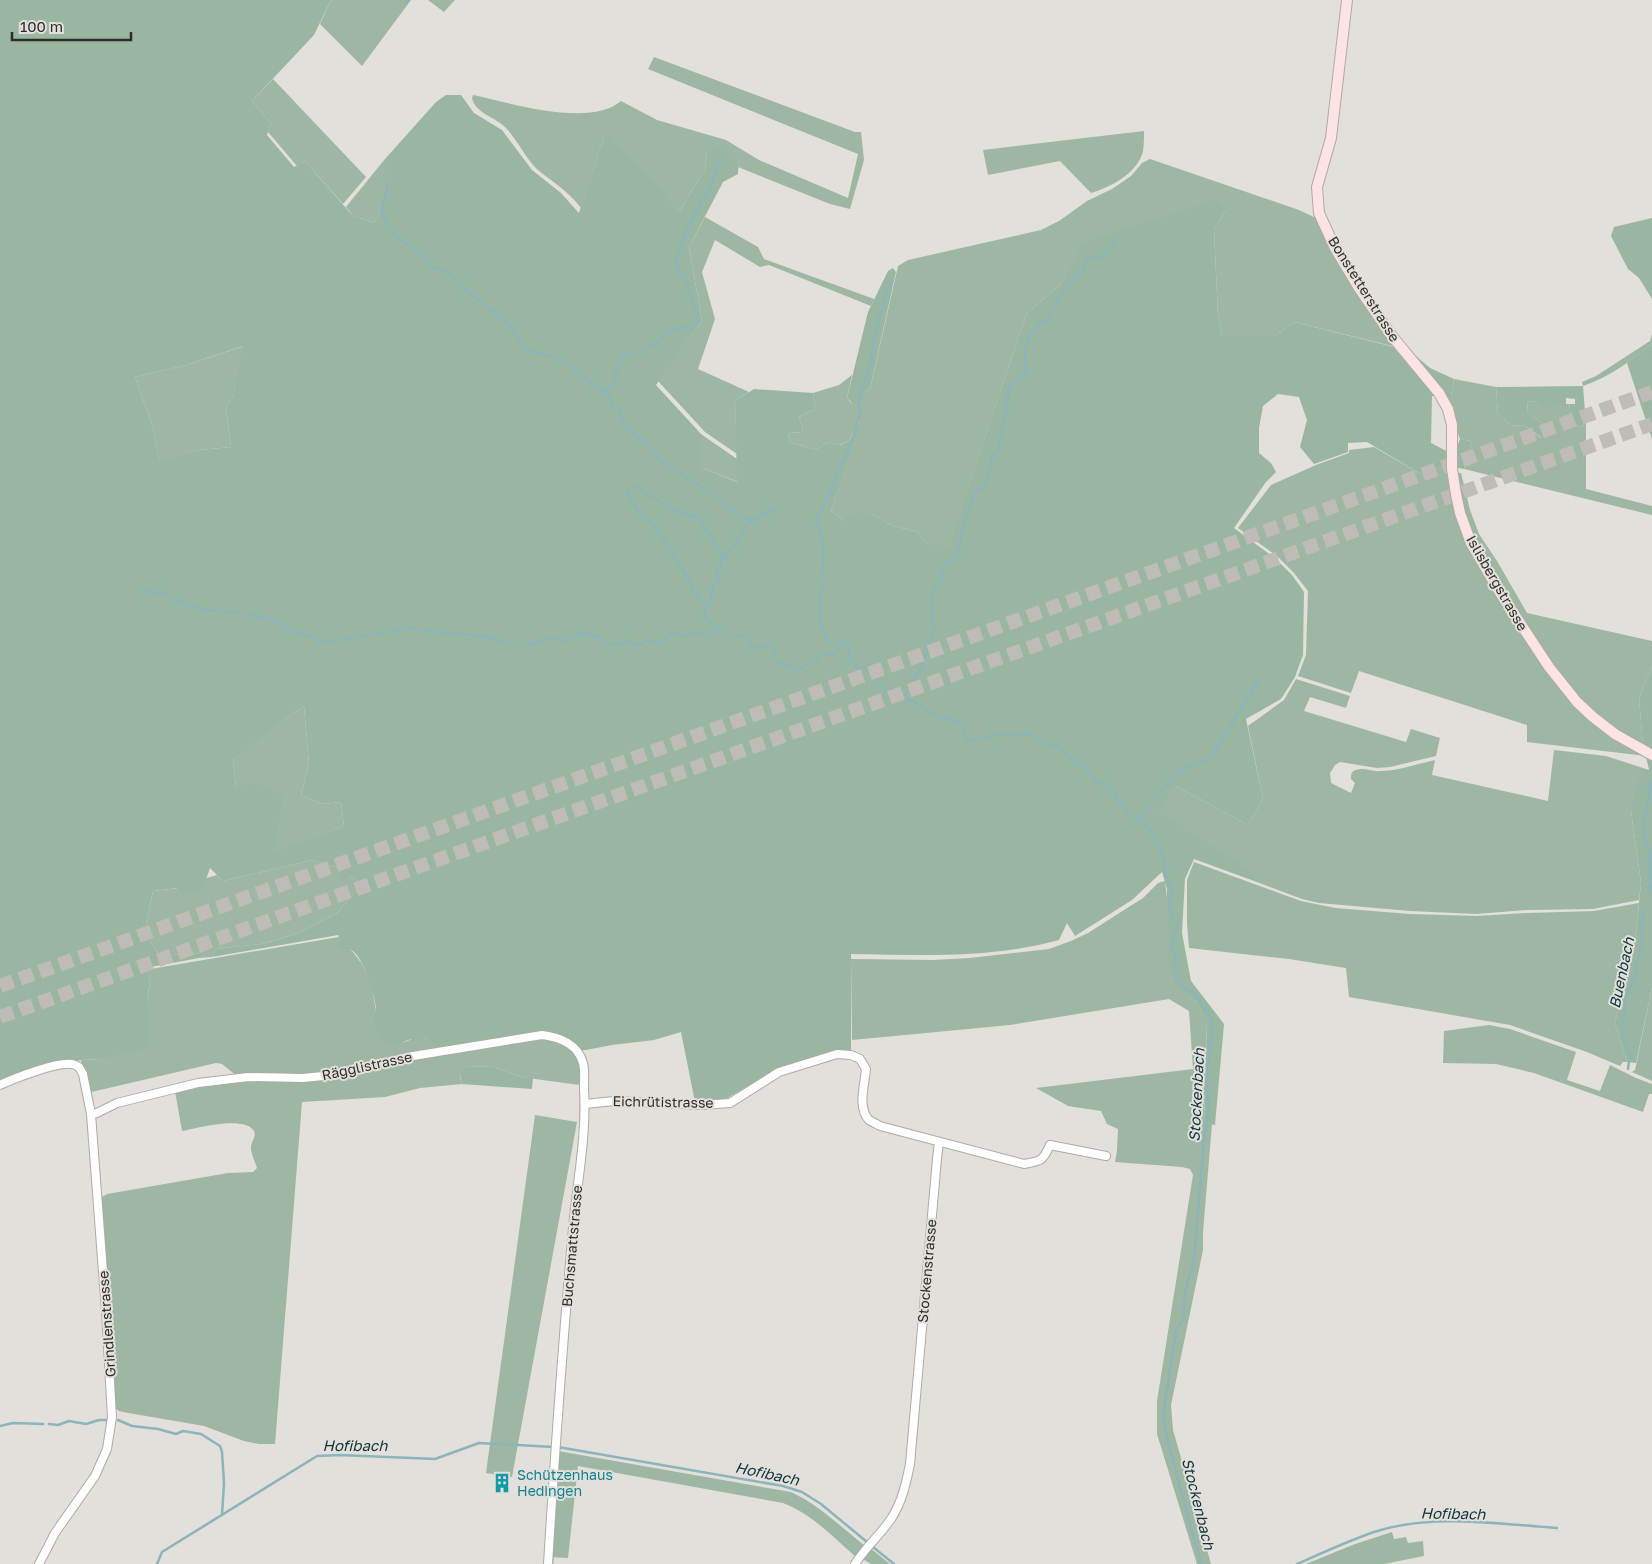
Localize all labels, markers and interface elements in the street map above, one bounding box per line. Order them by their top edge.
scale bar [12,10,131,42]
text: 100 m [20,17,63,35]
street label: Bonstetterstrasse [1325,233,1404,345]
street label: Islisbergstrasse [1463,532,1532,633]
water label: Buenbach [1605,935,1637,1010]
water label: Stockenbach [1185,1047,1207,1142]
street label: Rägglistrasse [320,1048,414,1083]
street label: Eichrütistrasse [612,1092,714,1111]
street label: Buchsmattstrasse [558,1184,585,1307]
street label: Stockenstrasse [914,1218,939,1323]
street label: Grindlenstrasse [94,1270,119,1378]
water label: Hofibach [323,1436,388,1454]
water label: Stockenbach [1179,1456,1219,1552]
water label: Hofibach [734,1457,802,1489]
place label: Schützenhaus Hedingen [517,1466,613,1499]
building icon: Schützenhaus Hedingen [491,1472,513,1494]
water label: Hofibach [1420,1503,1486,1523]

